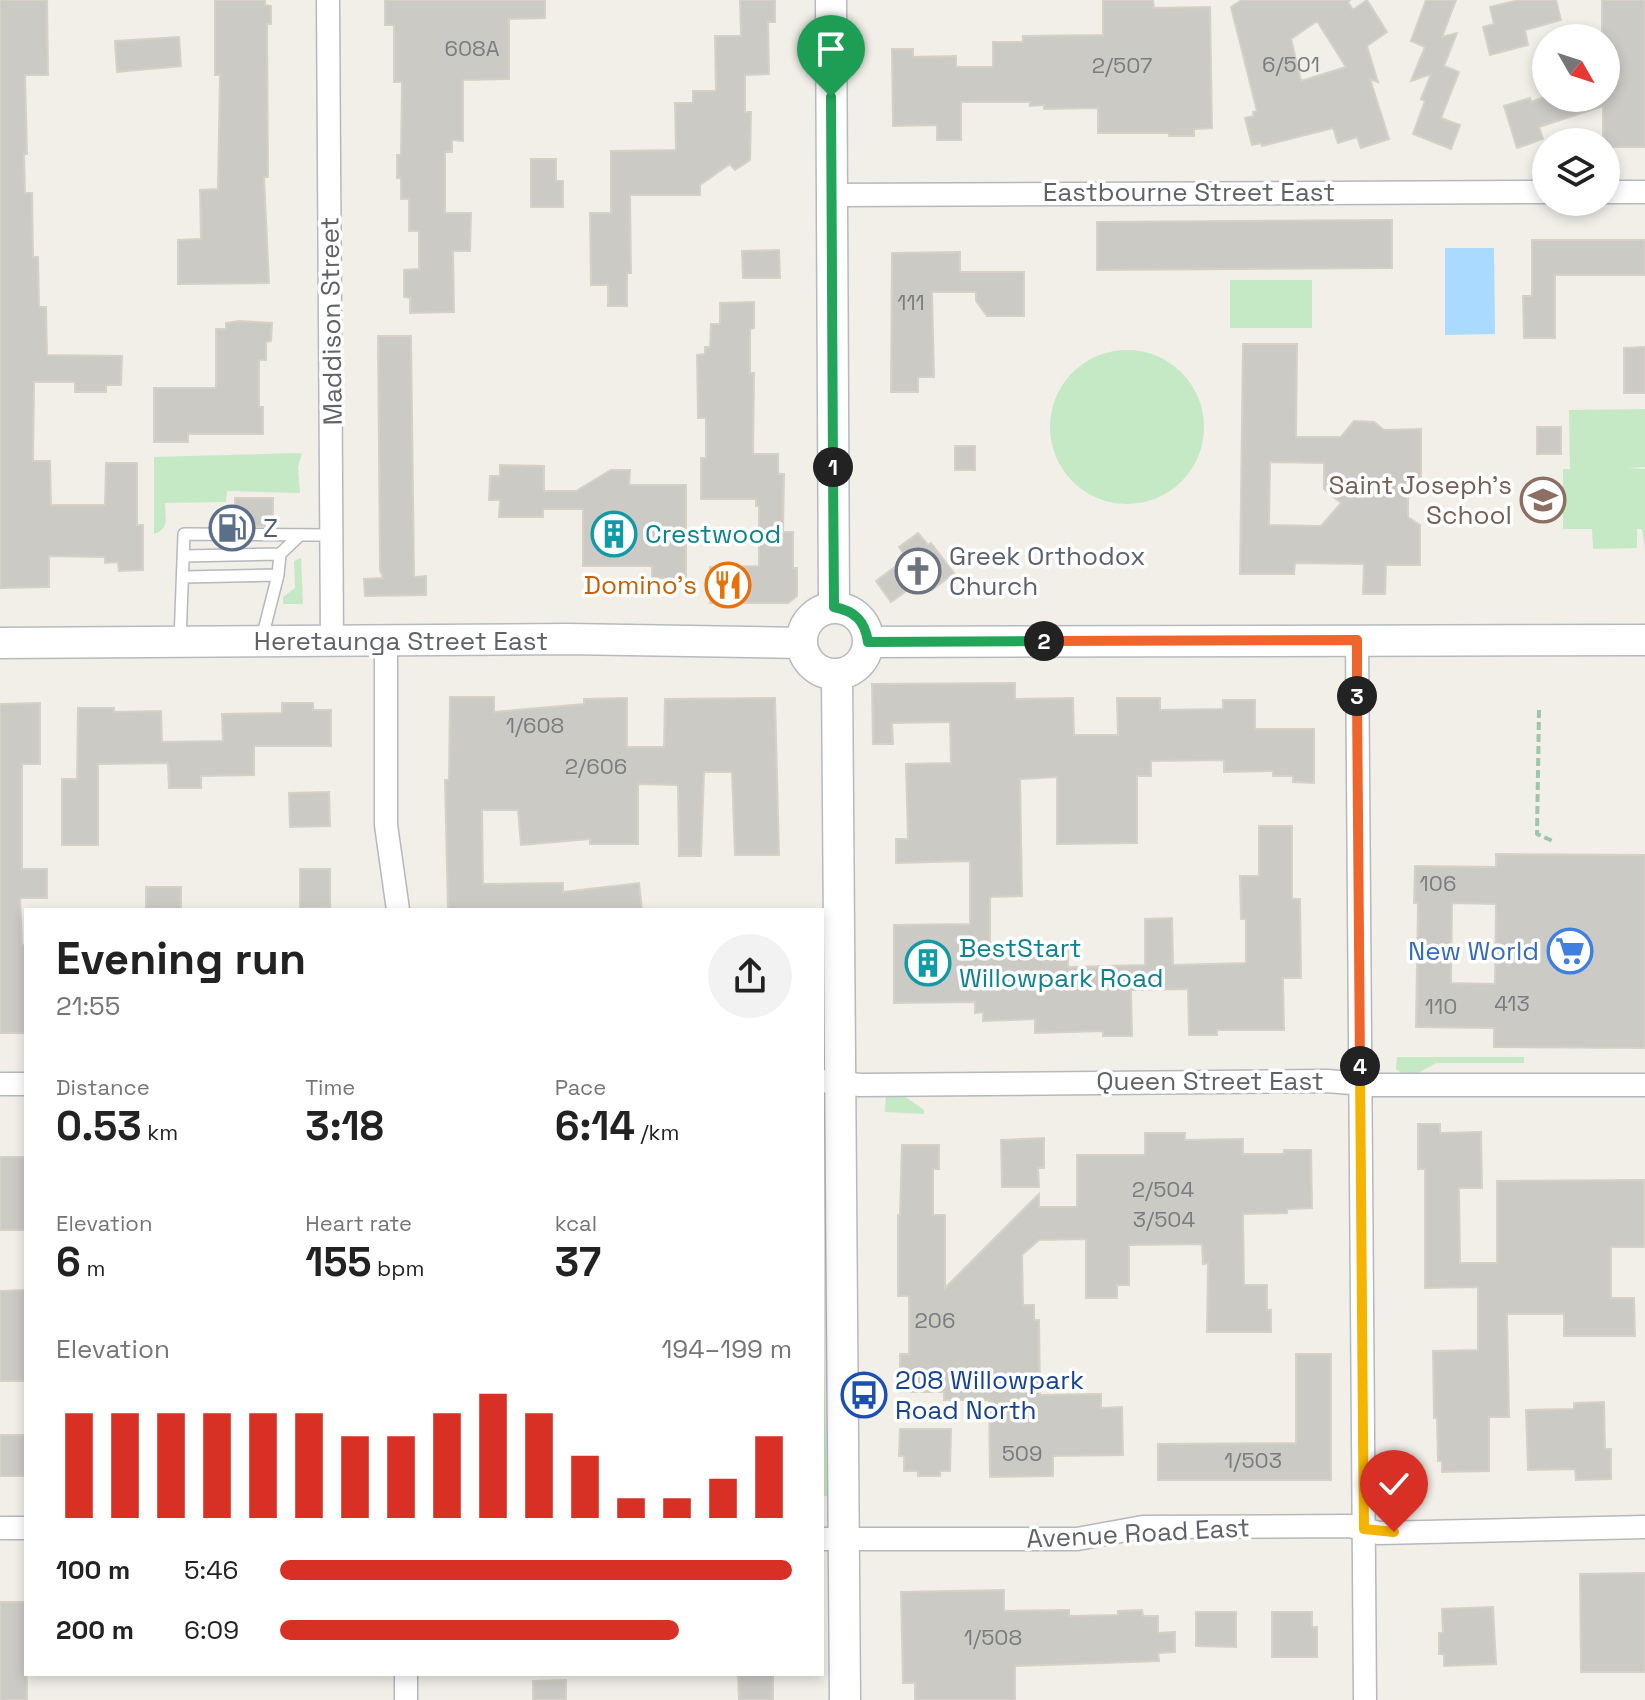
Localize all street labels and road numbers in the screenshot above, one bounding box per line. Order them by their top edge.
street label: Eastbourne Street East [1043,175,1335,209]
street label: Maddison Street [312,216,350,426]
street label: Heretaunga Street East [254,624,548,658]
street label: Queen Street East [1096,1064,1324,1098]
street label: Avenue Road East [1025,1510,1251,1556]

